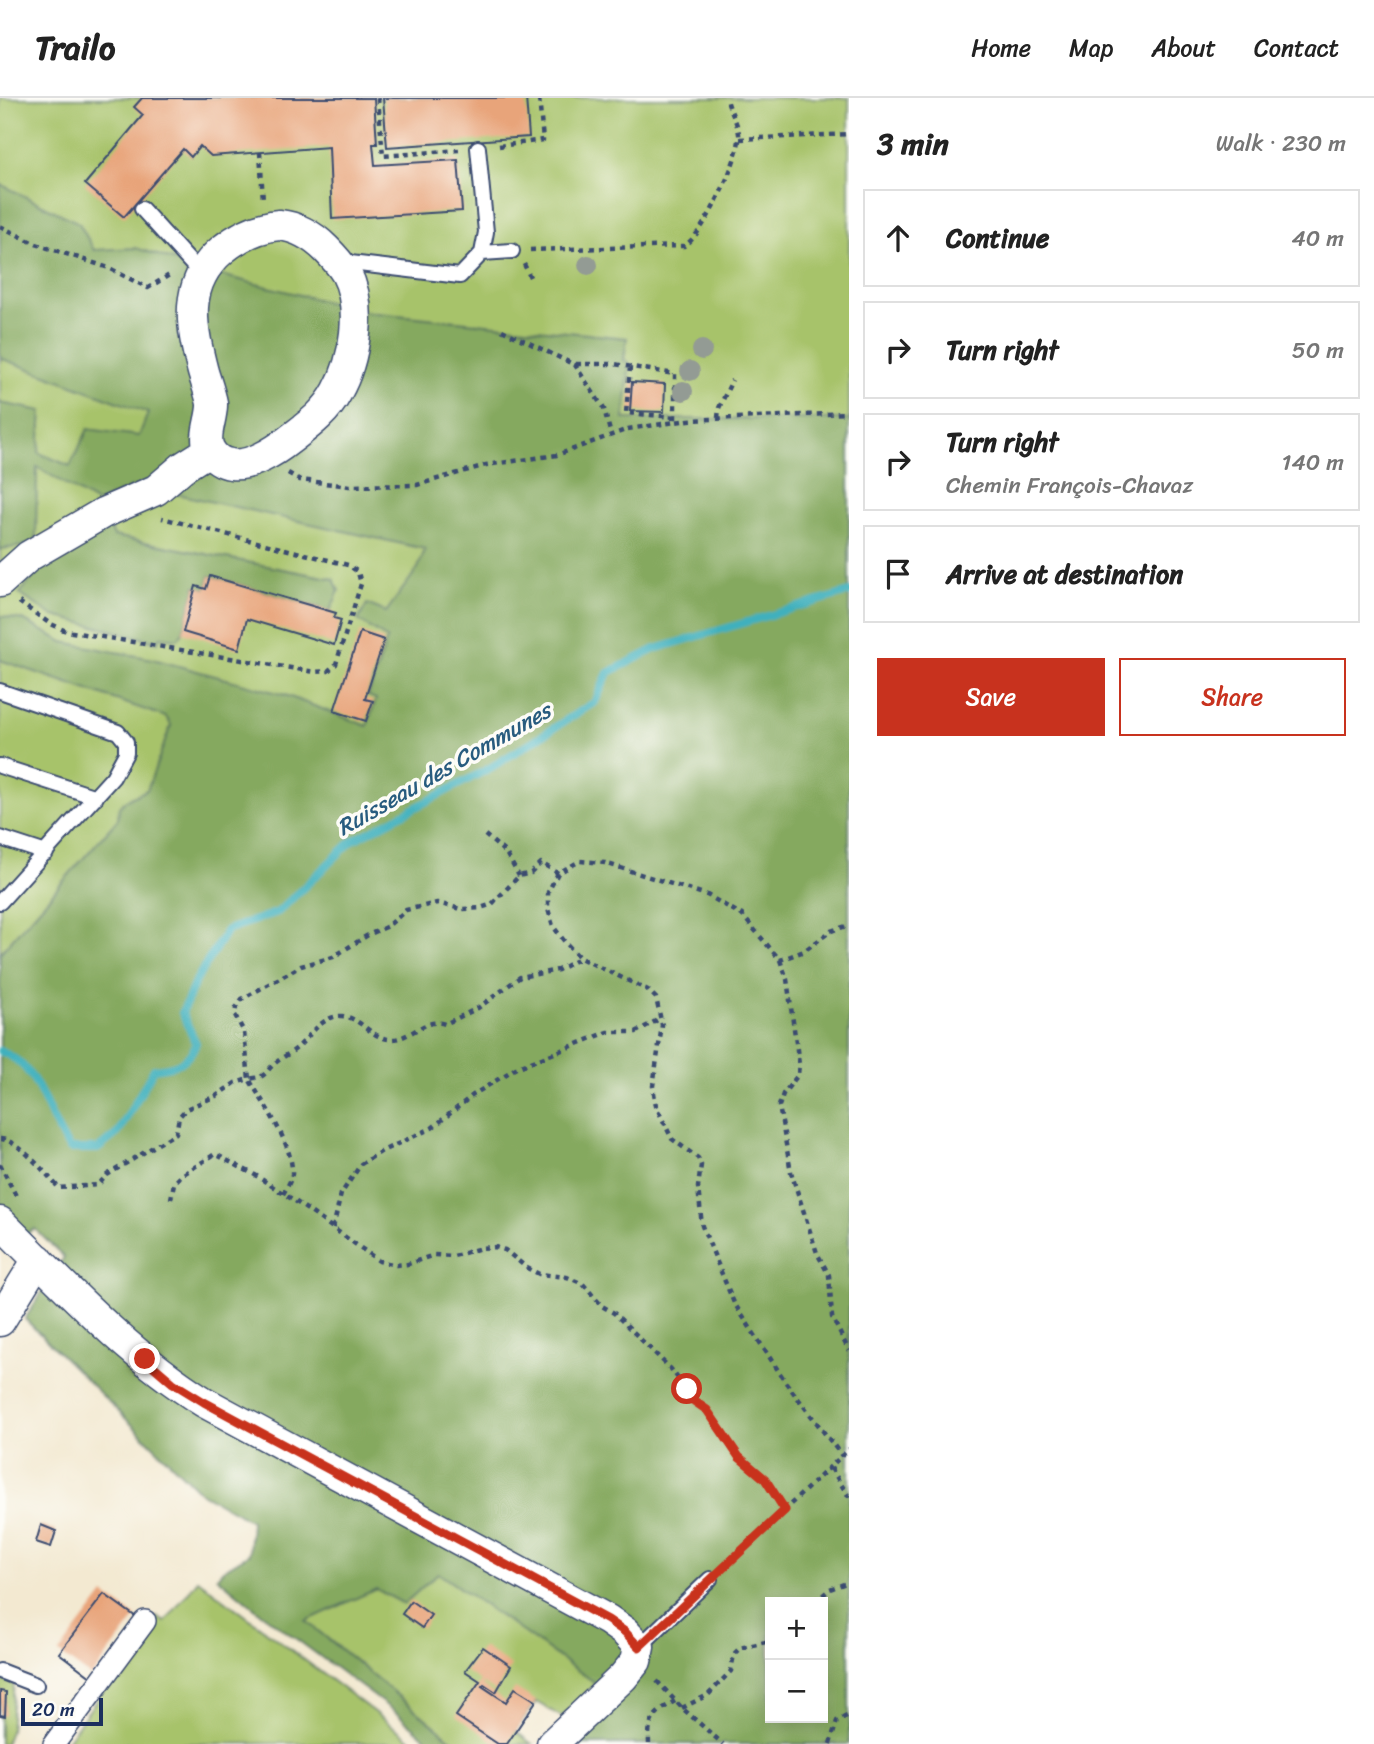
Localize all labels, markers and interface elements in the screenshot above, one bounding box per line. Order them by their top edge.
text: Trailo [35,19,115,77]
text: Home [971,27,1031,69]
text: Map [1069,27,1113,69]
text: About [1151,27,1216,69]
text: Contact [1254,27,1339,69]
text: 3 min [877,117,949,171]
text: Walk · 230 m [1216,123,1346,164]
text: Continue [946,215,1049,261]
text: 40 m [1291,218,1344,259]
icon: ahead [879,219,917,257]
text: Turn right [946,327,1059,373]
text: 50 m [1292,330,1344,371]
icon: right [879,331,917,369]
text: Turn right [946,419,1059,465]
text: 140 m [1282,442,1344,483]
icon: right [879,443,917,481]
text: Chemin François-Chavaz [946,465,1193,506]
text: Arrive at destination [946,551,1183,597]
icon: arrive [879,555,917,593]
button: Save [877,658,1105,736]
button: Share [1119,658,1346,736]
water label: Ruisseau des Communes [329,689,561,847]
route end [129,1343,160,1374]
route start [671,1373,702,1404]
map controls [765,1597,828,1723]
button: + [765,1597,828,1660]
button: − [765,1660,828,1723]
text: 20 m [32,1693,75,1726]
scale bar [21,1695,103,1727]

